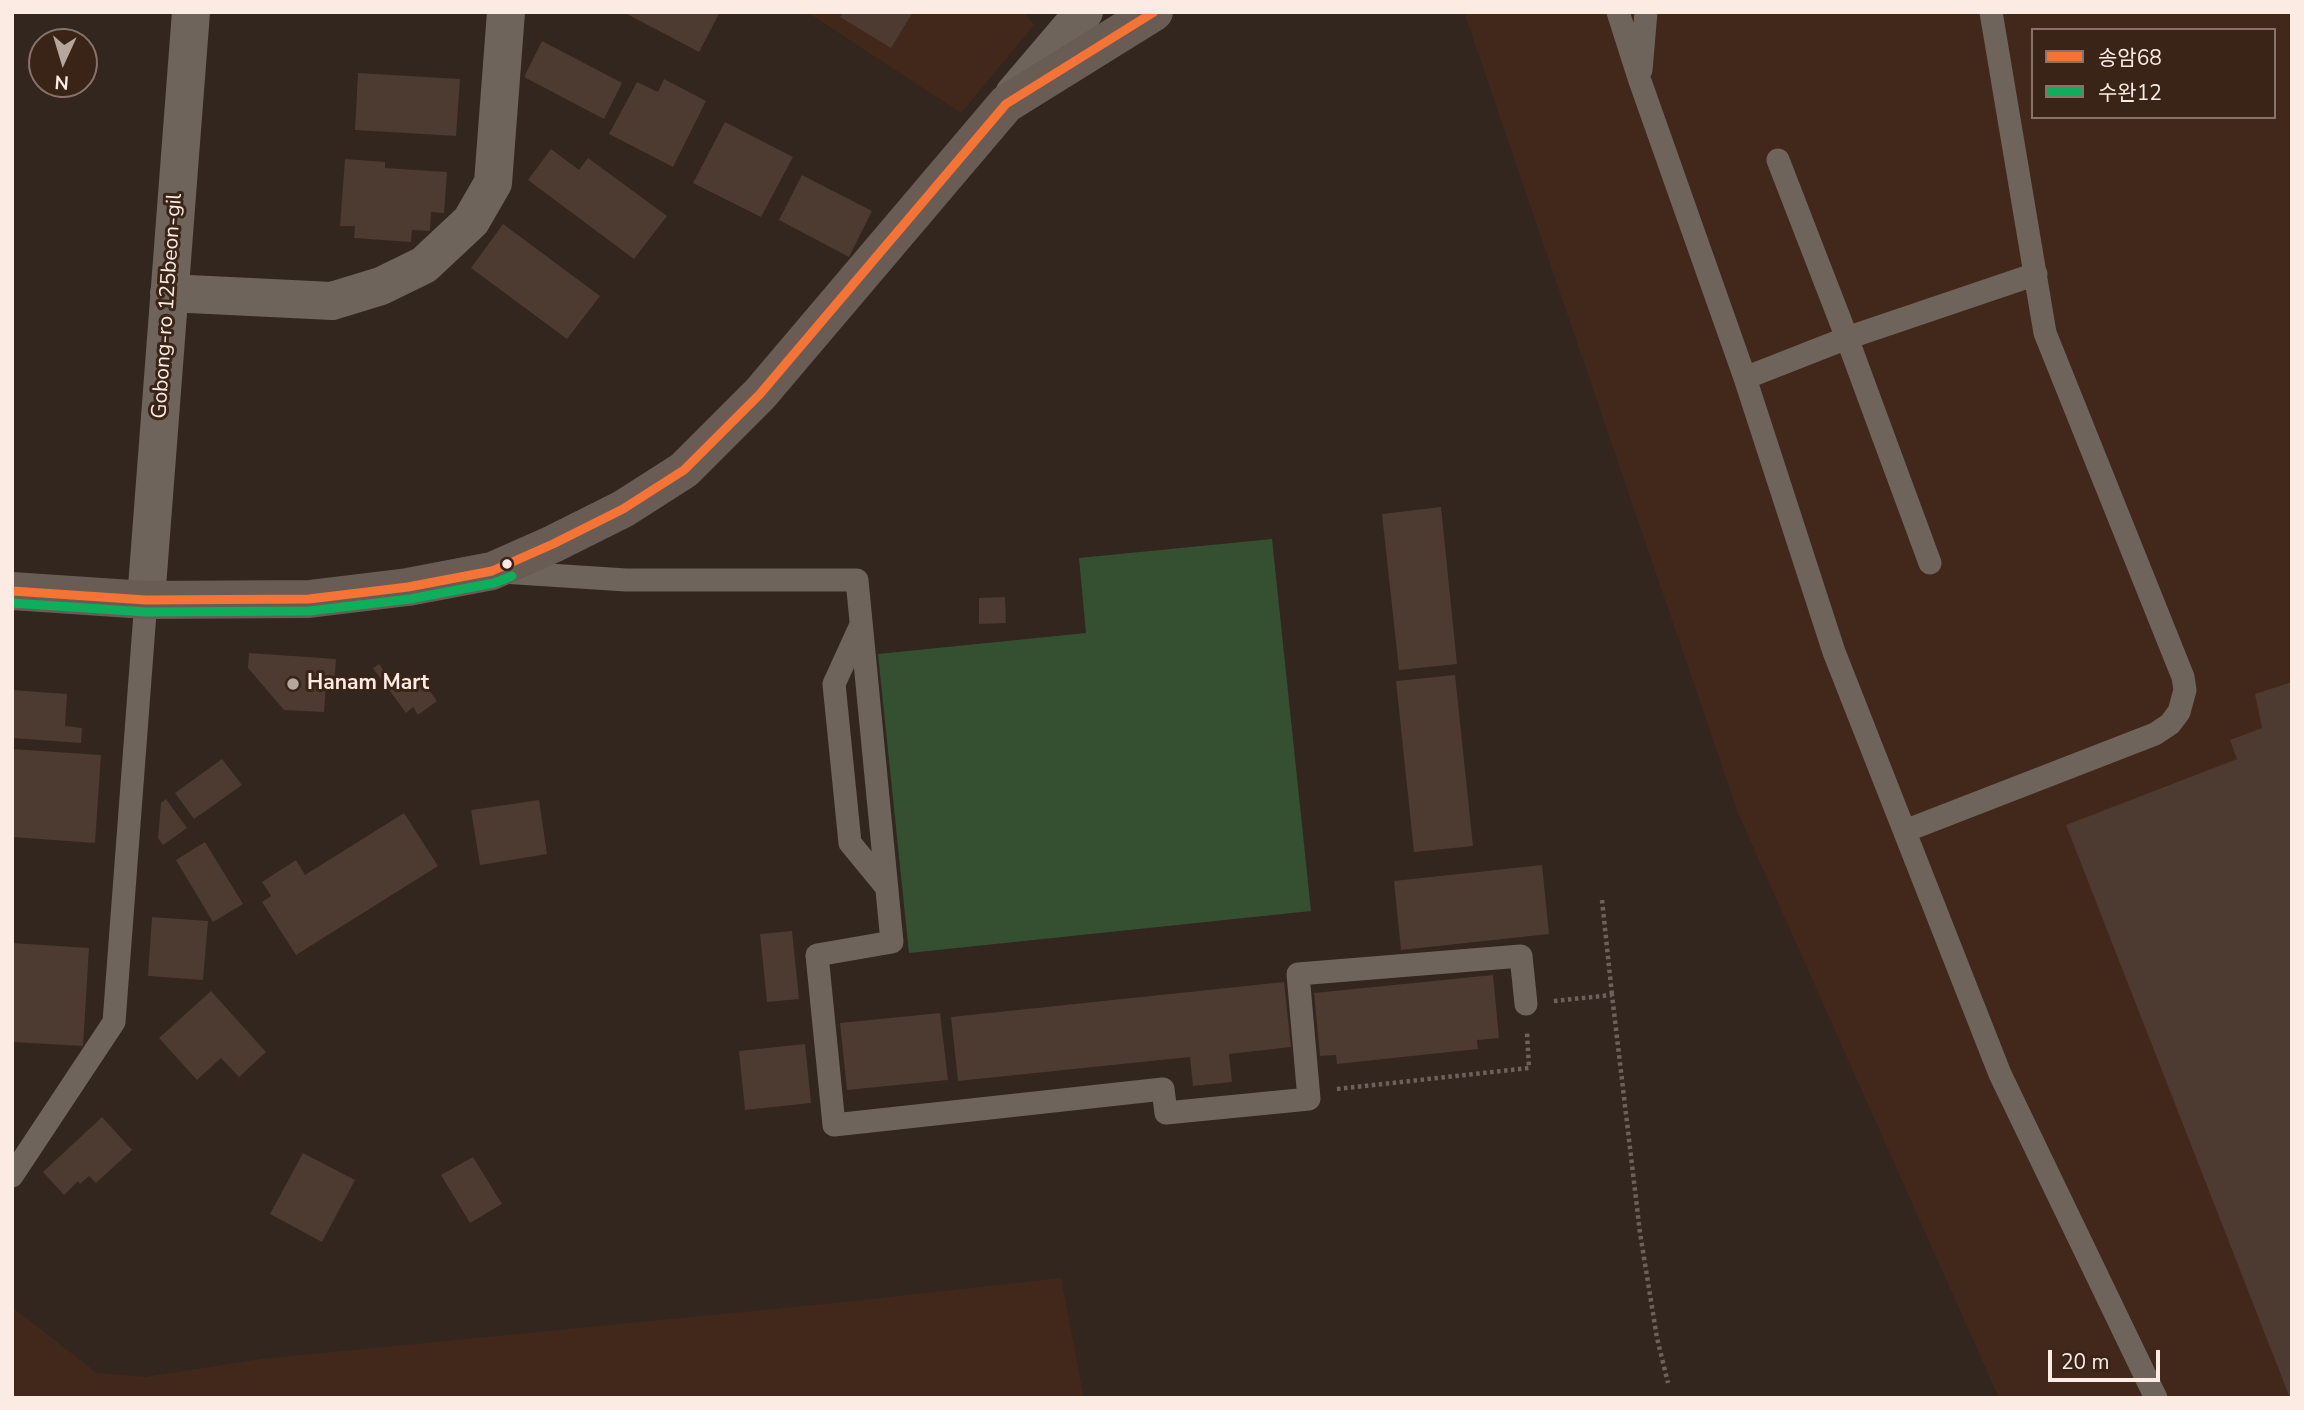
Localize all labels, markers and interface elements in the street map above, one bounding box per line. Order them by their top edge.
north arrow [28,28,98,98]
legend [2031,28,2276,119]
text: 송암68 [2098,44,2162,72]
text: N [54,68,70,95]
text: 수완12 [2098,79,2162,107]
street label: Gobong-ro 125beon-gil [148,192,188,420]
unlabelled marker [500,557,514,571]
place label: Hanam Mart [307,671,429,697]
marker: Hanam Mart [285,676,301,692]
scale bar [2052,1336,2164,1380]
text: 20 m [2061,1348,2110,1376]

